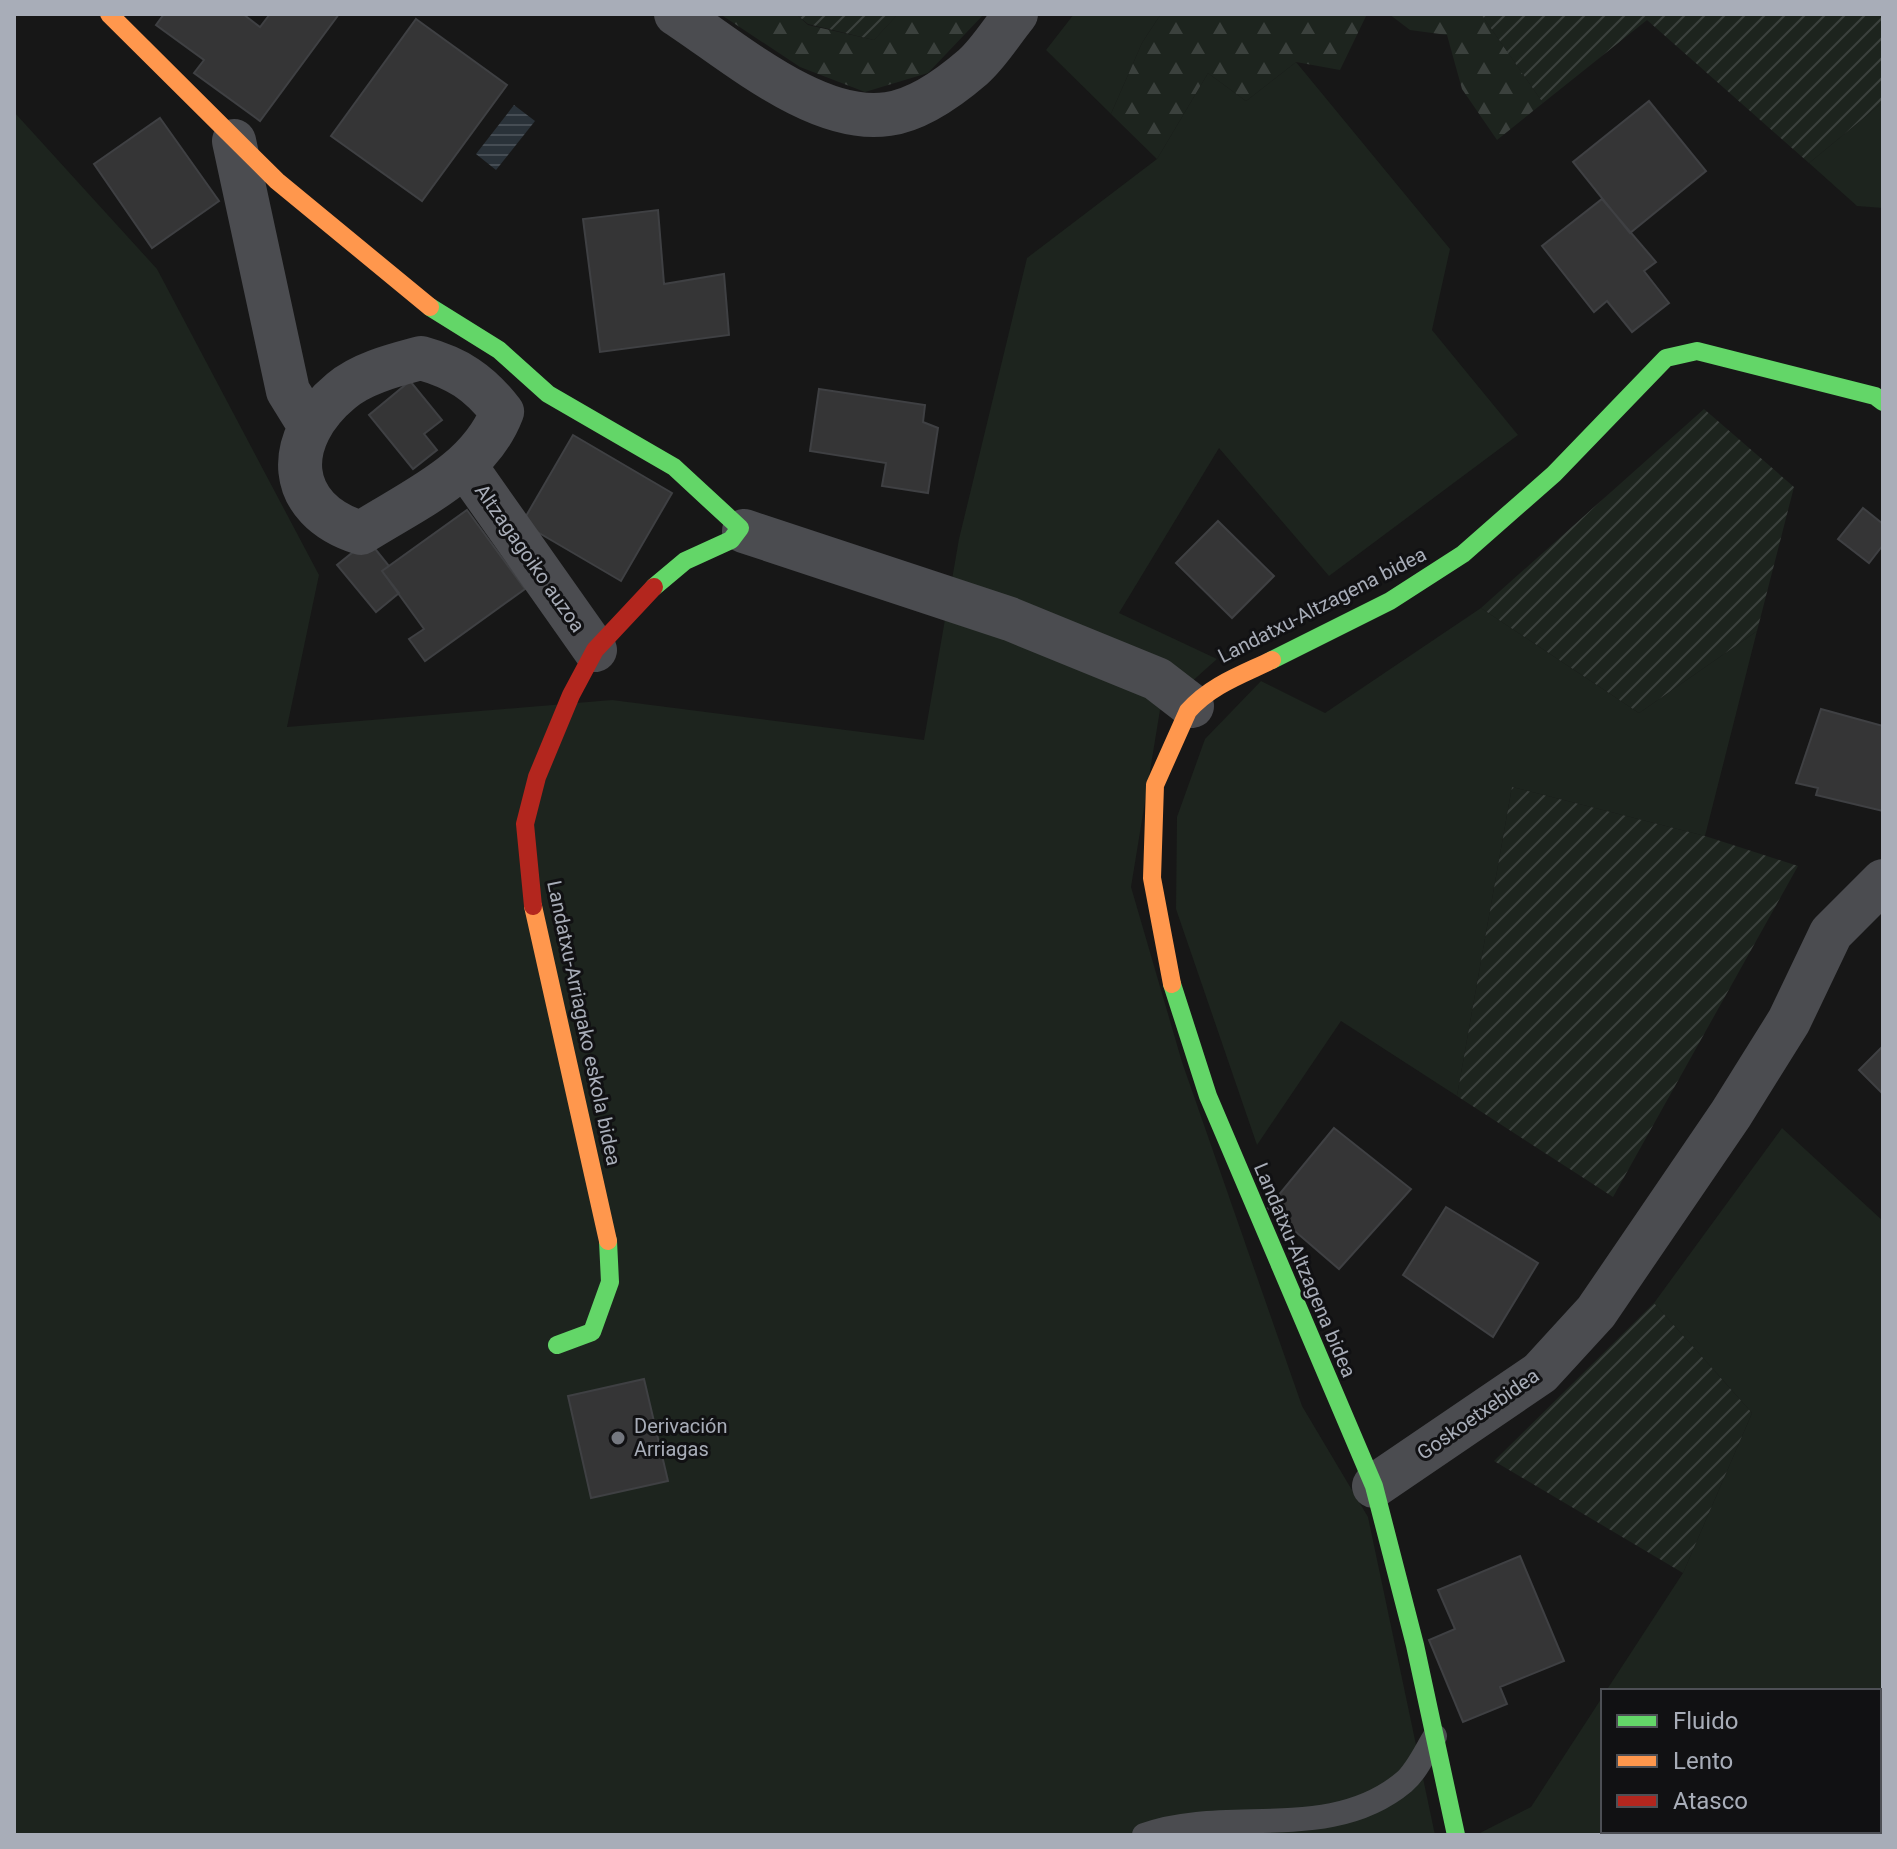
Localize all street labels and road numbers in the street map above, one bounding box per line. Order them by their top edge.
street label: Altzagagoiko auzoa [470,479,590,637]
street label: Landatxu-Altzagena bidea [1214,542,1430,668]
street label: Landatxu-Arriagako eskola bidea [542,878,626,1168]
street label: Landatxu-Altzagena bidea [1249,1159,1361,1381]
street label: Goskoetxebidea [1412,1363,1544,1465]

